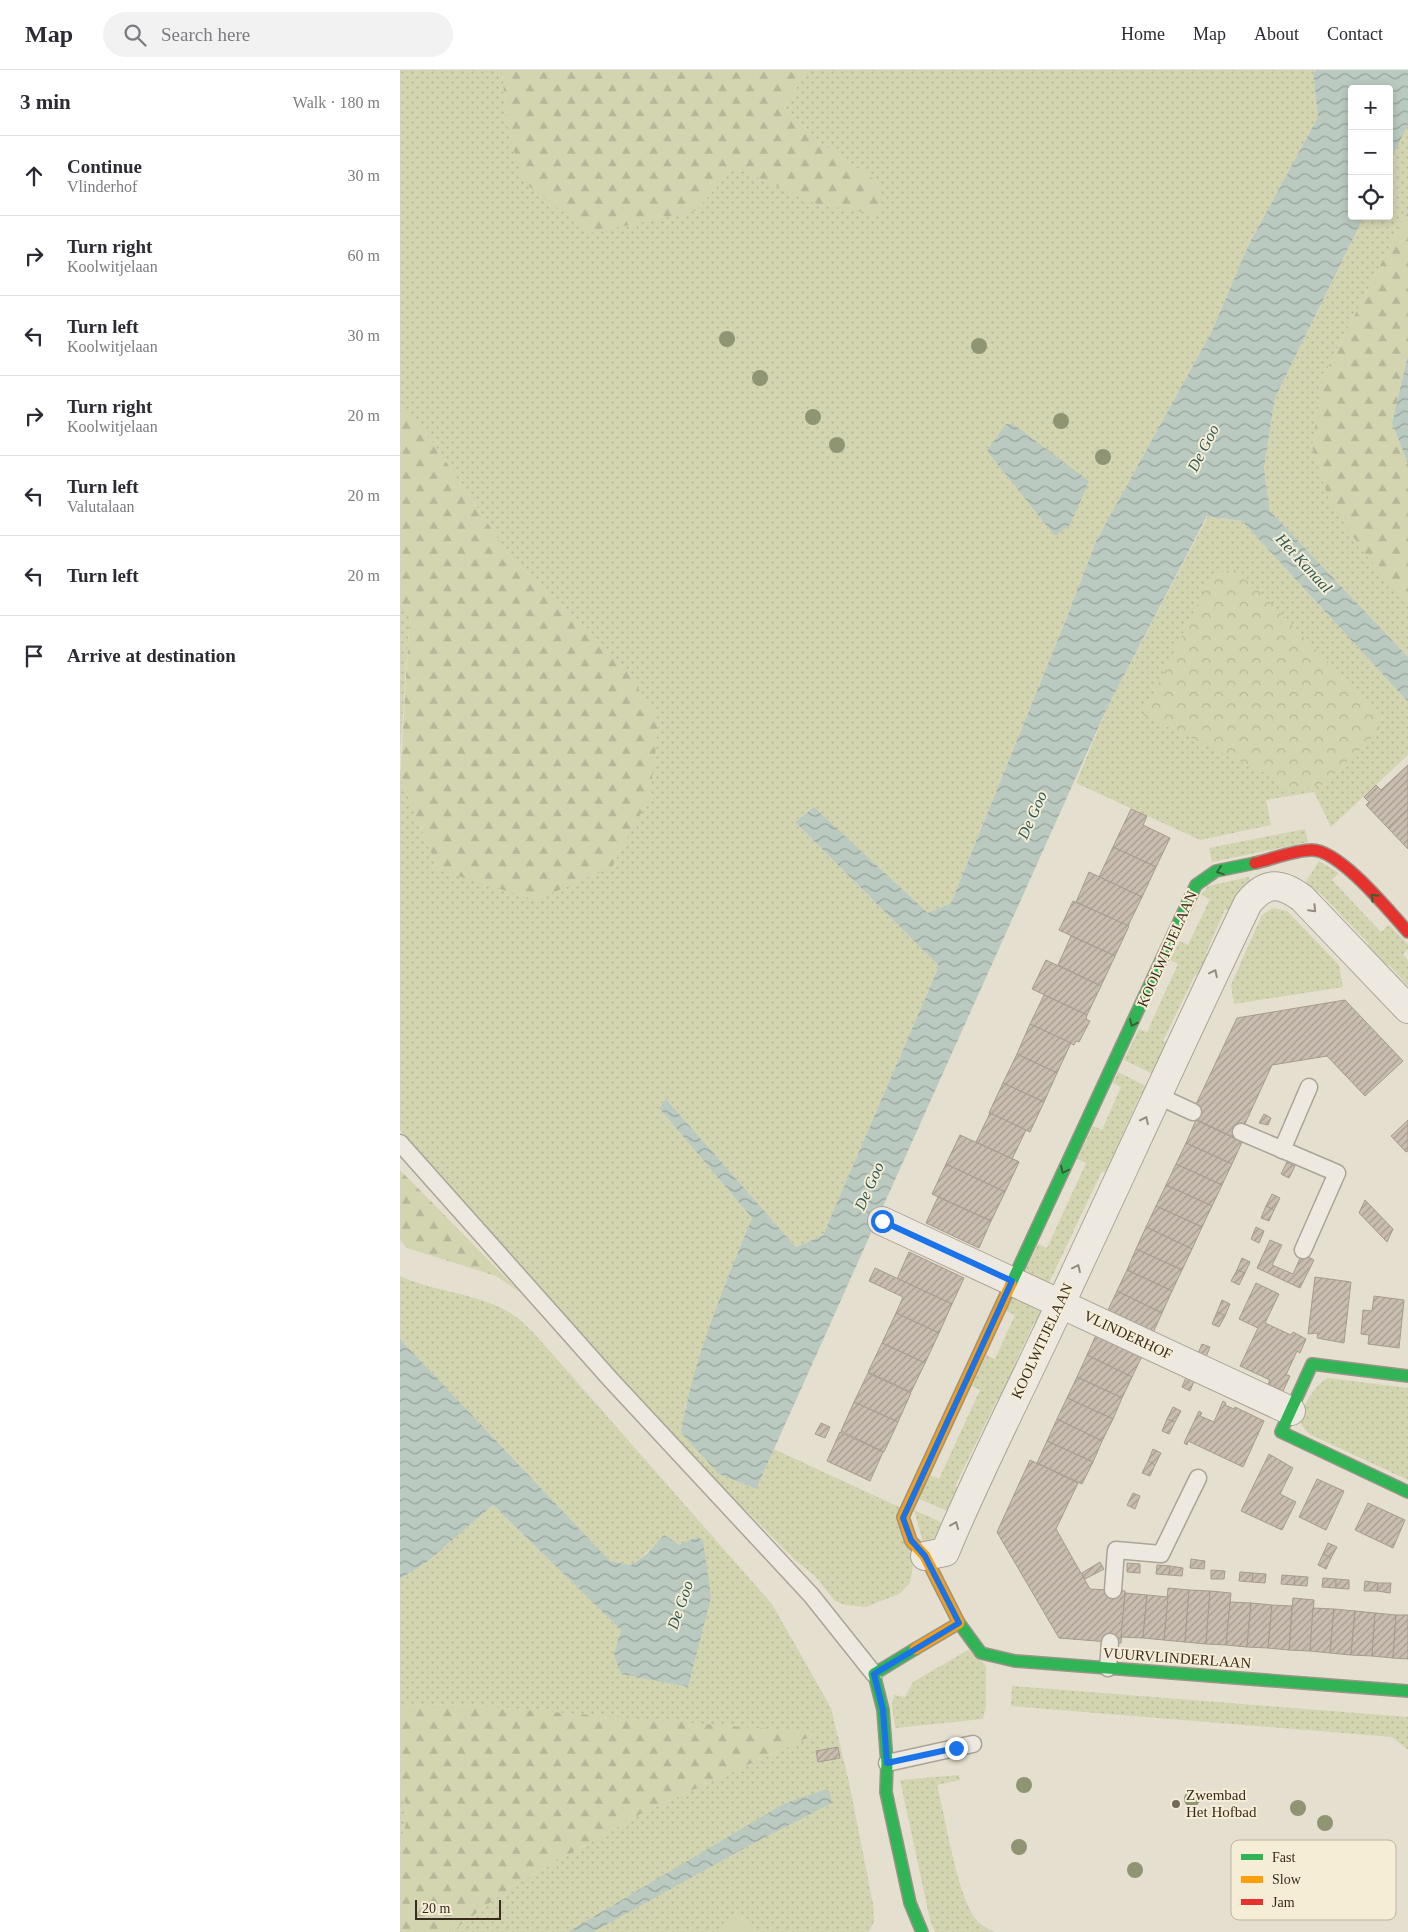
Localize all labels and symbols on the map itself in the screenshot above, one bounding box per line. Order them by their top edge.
water label: De Goo [1184,422,1222,475]
water label: Het Kanaal [1272,529,1336,596]
water label: De Goo [1014,789,1050,842]
one-way arrow [1217,865,1225,875]
street label: KOOLWITJELAAN [1134,888,1200,1010]
one-way arrow [1371,893,1380,902]
one-way arrow [1307,904,1316,913]
one-way arrow [1208,969,1219,978]
one-way arrow [1129,1018,1140,1027]
one-way arrow [1138,1116,1149,1125]
water label: De Goo [851,1160,887,1213]
one-way arrow [1060,1165,1070,1174]
route start [871,1210,894,1233]
one-way arrow [1071,1264,1082,1273]
street label: KOOLWITJELAAN [1008,1281,1076,1401]
street label: VLINDERHOF [1081,1307,1175,1363]
one-way arrow [949,1521,960,1530]
water label: De Goo [663,1578,696,1632]
street label: VUURVLINDERLAAN [1102,1645,1252,1671]
route end [945,1737,968,1760]
place label: Zwembad Het Hofbad [1186,1787,1257,1820]
marker: Zwembad Het Hofbad [1170,1798,1182,1810]
legend [1231,1840,1396,1920]
text: Fast [1272,1850,1295,1865]
text: Slow [1272,1872,1302,1887]
text: Jam [1272,1895,1295,1910]
scale bar [415,1897,501,1920]

